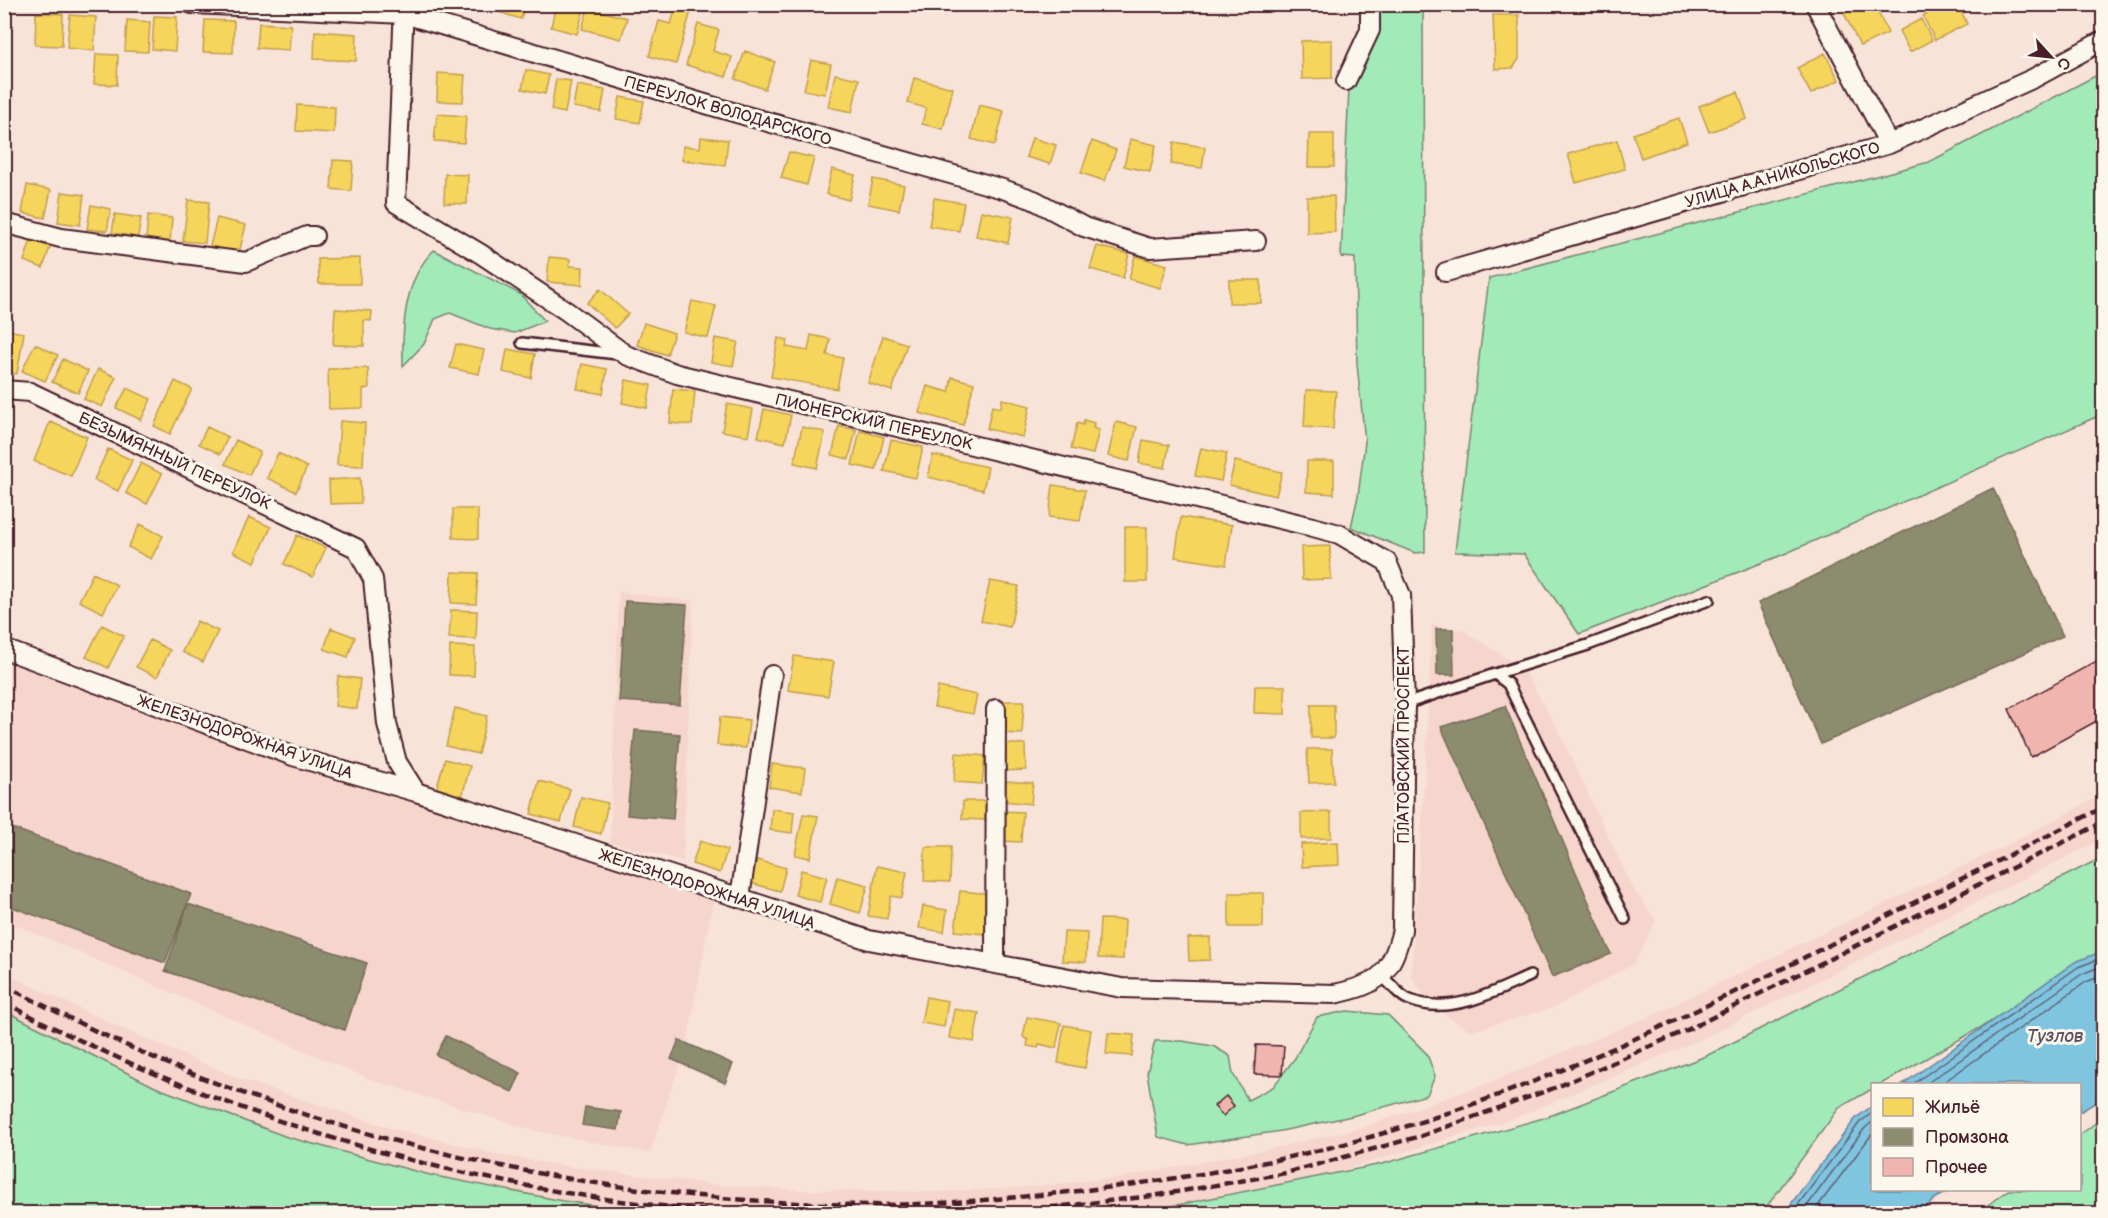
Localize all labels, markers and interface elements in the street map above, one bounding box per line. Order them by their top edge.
north arrow [2021,27,2081,87]
text: С [2052,54,2074,72]
street label: ПЕРЕУЛОК ВОЛОДАРСКОГО [622,73,834,150]
street label: УЛИЦА А.А.НИКОЛЬСКОГО [1683,138,1883,212]
street label: ПИОНЕРСКИЙ ПЕРЕУЛОК [773,390,975,455]
street label: БЕЗЫМЯННЫЙ ПЕРЕУЛОК [75,408,274,515]
street label: ПЛАТОВСКИЙ ПРОСПЕКТ [1395,646,1414,844]
street label: ЖЕЛЕЗНОДОРОЖНАЯ УЛИЦА [134,692,355,783]
street label: ЖЕЛЕЗНОДОРОЖНАЯ УЛИЦА [596,845,817,934]
water label: Тузлов [2027,1026,2084,1047]
legend [1871,1083,2081,1191]
text: Жильё [1925,1097,1980,1118]
text: Промзона [1925,1127,2009,1148]
text: Прочее [1925,1157,1987,1178]

